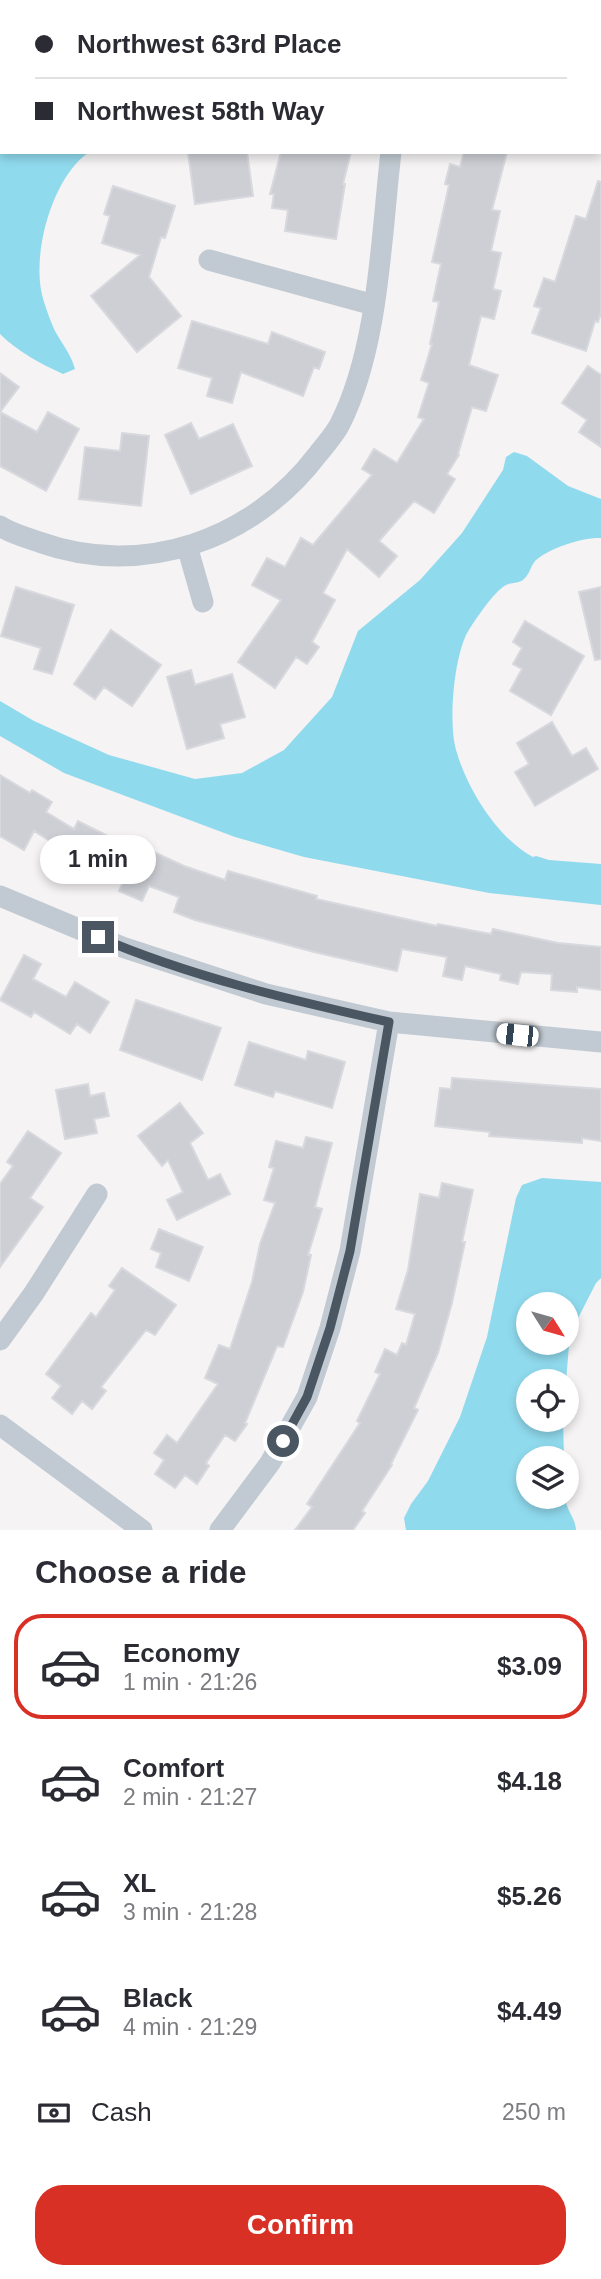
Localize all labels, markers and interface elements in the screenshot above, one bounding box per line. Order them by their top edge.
text: Northwest 63rd Place [77,29,341,59]
text: Northwest 58th Way [77,96,325,126]
callout: 1 min [40,836,156,884]
text: 1 min [68,846,128,872]
route end [82,921,114,953]
car [496,1022,539,1048]
north arrow [516,1292,579,1354]
map controls [516,1292,579,1509]
button: locate [516,1369,579,1432]
route start [267,1425,299,1457]
button: layers [516,1446,579,1509]
text: Choose a ride [35,1554,247,1590]
icon: car [39,1635,102,1698]
text: Economy [123,1638,240,1668]
text: $3.09 [497,1651,562,1681]
text: 1 min · 21:26 [123,1669,257,1695]
icon: car [39,1750,102,1813]
text: Comfort [123,1753,224,1783]
text: $4.18 [497,1766,562,1796]
text: 2 min · 21:27 [123,1784,257,1810]
icon: car [39,1865,102,1928]
text: XL [123,1868,156,1898]
text: $5.26 [497,1881,562,1911]
text: 3 min · 21:28 [123,1899,257,1925]
icon: car [39,1980,102,2043]
text: Black [123,1983,192,2013]
text: $4.49 [497,1996,562,2026]
text: 4 min · 21:29 [123,2014,257,2040]
icon: cash [35,2094,73,2132]
text: Cash [91,2097,152,2127]
text: 250 m [502,2099,566,2125]
button: Confirm [35,2185,566,2265]

